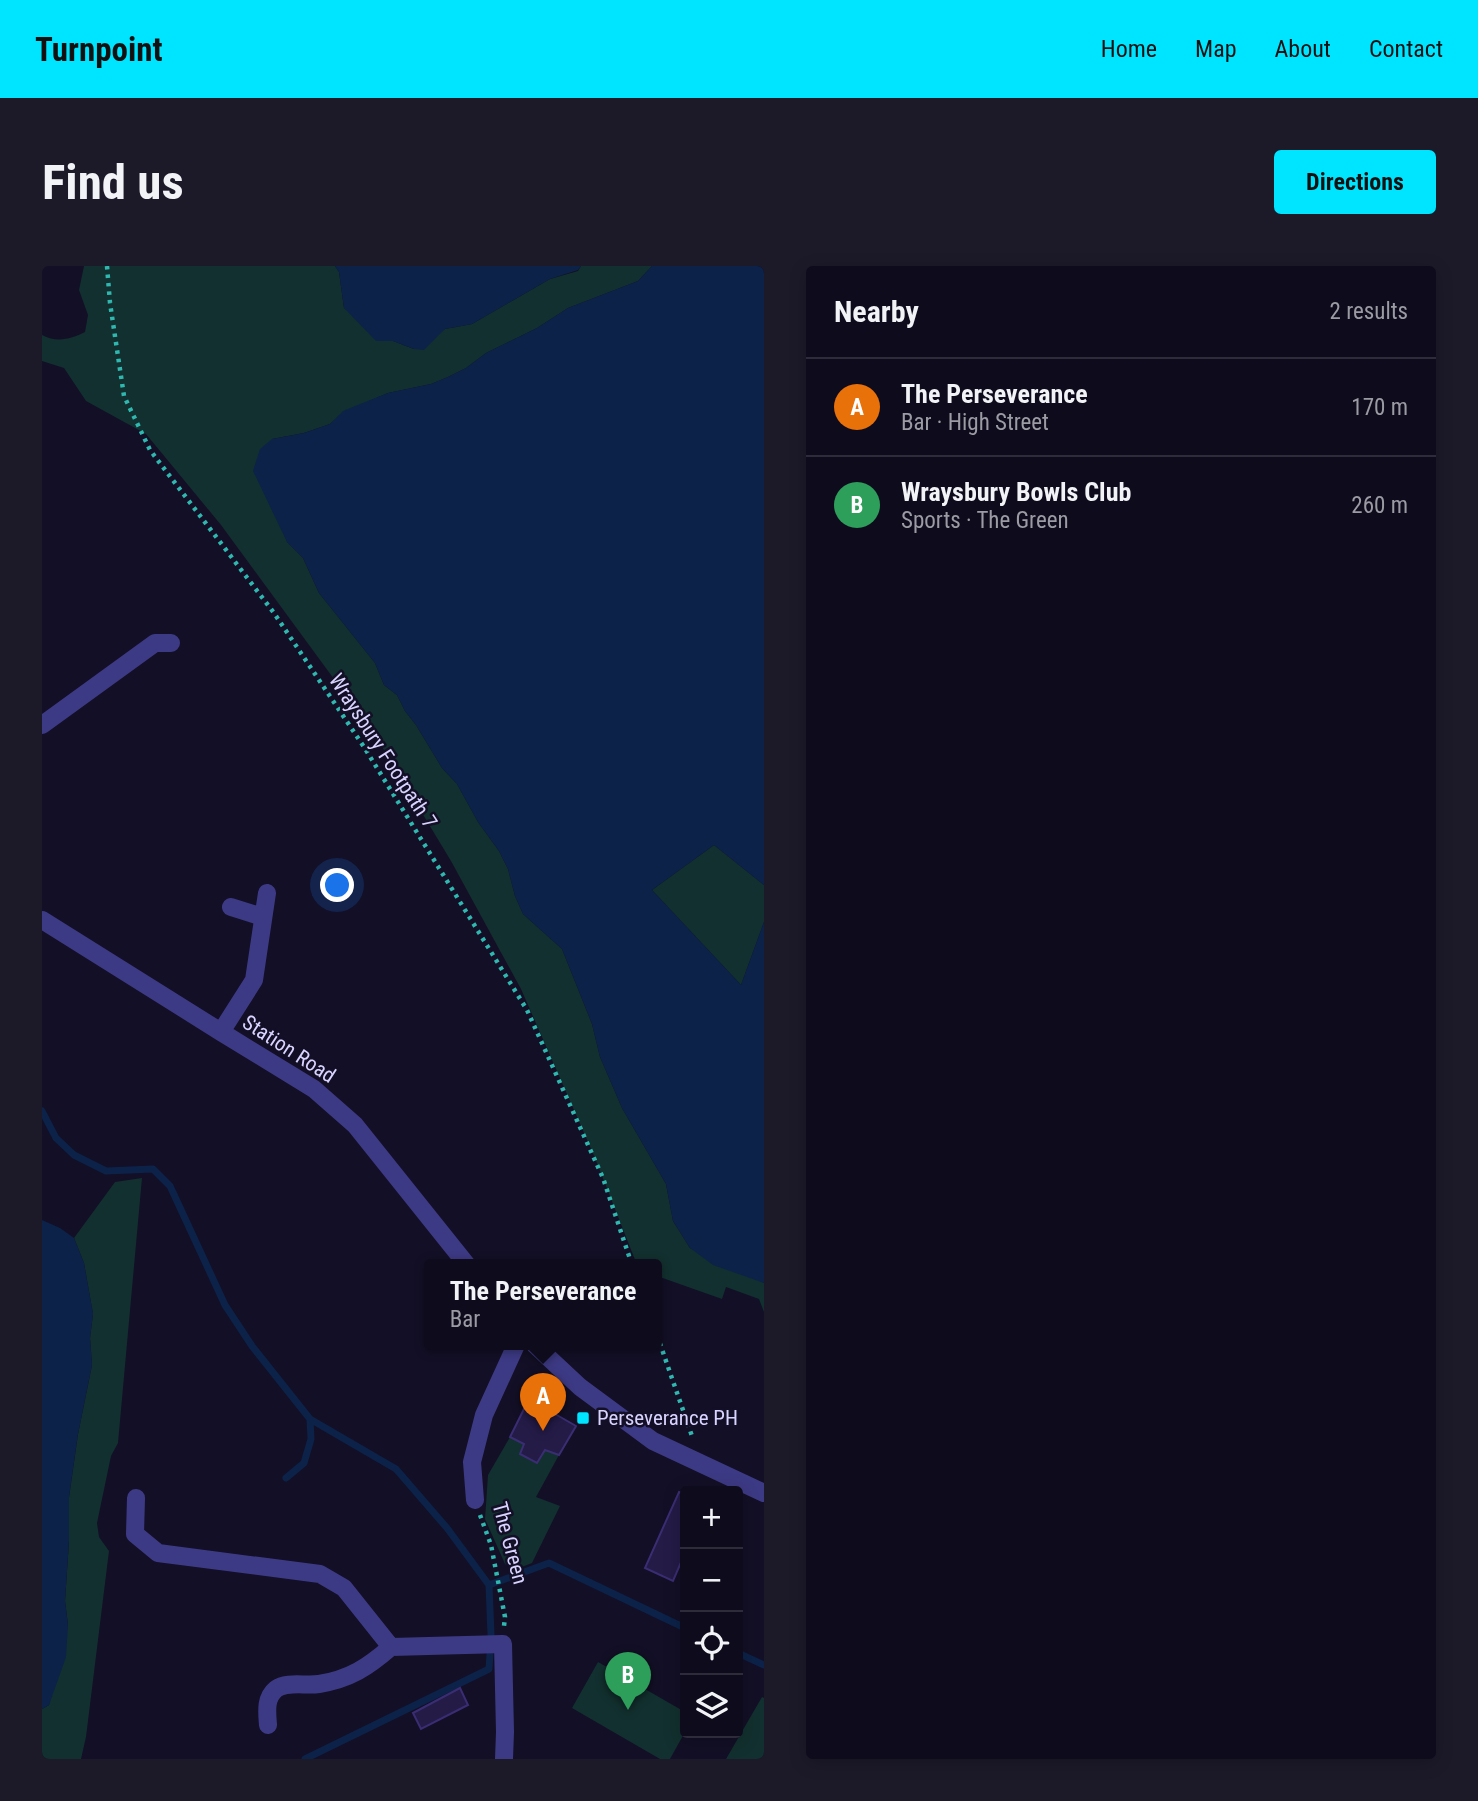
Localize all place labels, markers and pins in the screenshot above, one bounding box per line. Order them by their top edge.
pin: A [520,1373,566,1431]
place label: Perseverance PH [597,1406,738,1430]
marker: Perseverance PH [575,1410,591,1426]
pin: B [605,1652,651,1710]

